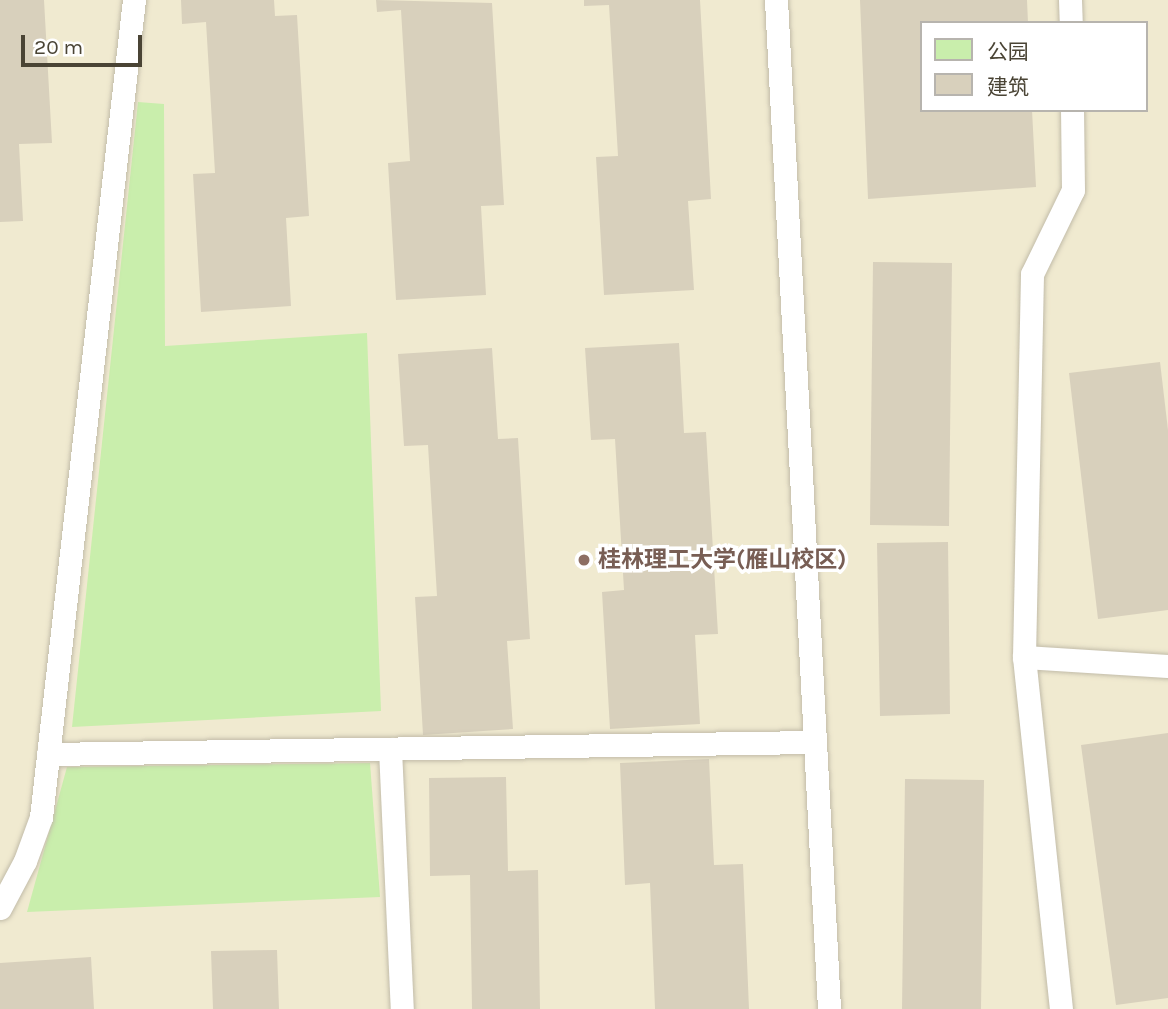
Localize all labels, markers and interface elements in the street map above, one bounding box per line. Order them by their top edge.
scale bar [24,21,145,65]
legend [920,21,1147,112]
text: 20 m [34,35,83,59]
text: 公园 [987,40,1029,64]
text: 建筑 [987,75,1029,99]
place label: 桂林理工大学(雁山校区) [598,546,846,574]
marker: 桂林理工大学(雁山校区) [576,552,592,568]

